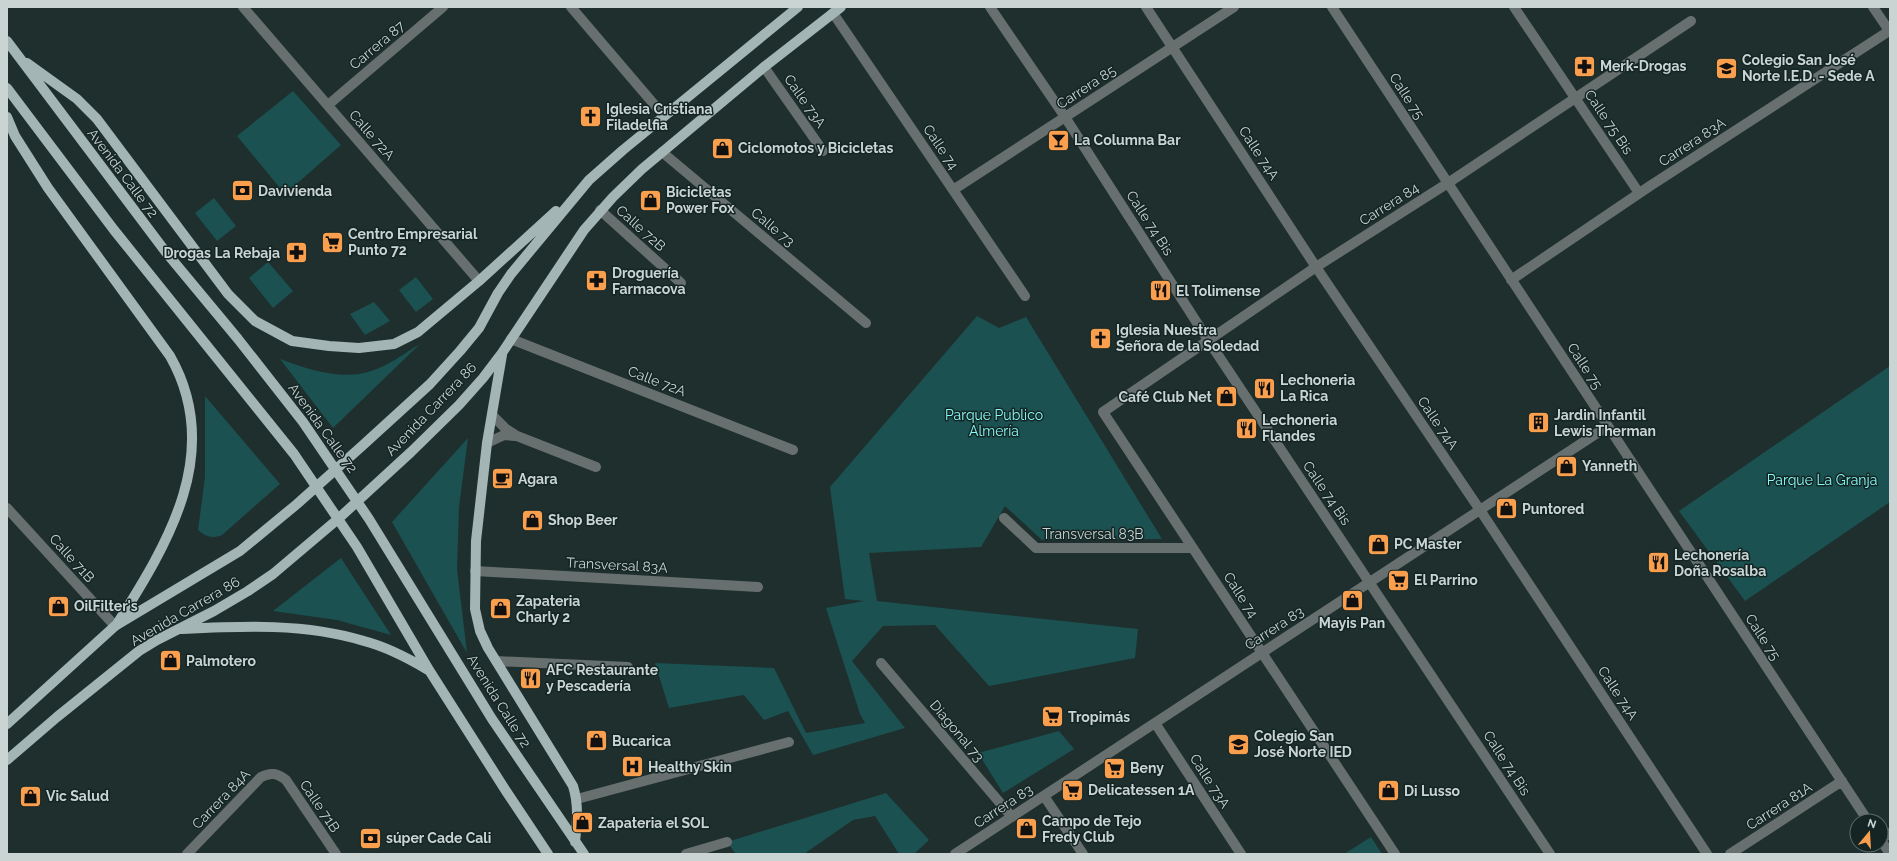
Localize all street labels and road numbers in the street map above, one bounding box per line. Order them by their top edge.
street label: Carrera 87 [346,17,408,73]
street label: Carrera 85 [1054,62,1119,112]
street label: Calle 75 [1386,70,1428,122]
street label: Calle 73A [781,71,829,131]
street label: Calle 75 Bis [1582,87,1637,157]
street label: Calle 72A [346,107,398,164]
street label: Carrera 83A [1656,114,1729,170]
street label: Calle 74 [920,121,962,173]
street label: Calle 74A [1236,123,1282,183]
street label: Avenida Calle 72 [84,125,162,221]
street label: Carrera 84 [1356,179,1422,229]
street label: Calle 74 Bis [1123,188,1177,258]
street label: Calle 72B [613,202,669,254]
street label: Calle 73 [748,204,798,250]
street label: Calle 75 [1564,340,1606,392]
street label: Avenida Carrera 86 [382,359,480,459]
street label: Calle 72A [626,363,689,400]
street label: Avenida Calle 72 [285,380,361,476]
street label: Calle 74A [1414,393,1462,453]
street label: Calle 74 Bis [1300,458,1354,528]
street label: Transversal 83B [1042,526,1144,542]
street label: Calle 71B [46,531,98,585]
street label: Transversal 83A [566,554,669,576]
street label: Calle 74 [1220,569,1262,621]
street label: Avenida Carrera 86 [128,573,242,649]
street label: Carrera 83 [1242,603,1306,653]
street label: Calle 75 [1742,611,1784,663]
street label: Avenida Calle 72 [464,651,534,751]
street label: Calle 74A [1595,663,1641,723]
street label: Diagonal 73 [927,697,987,765]
street label: Calle 74 Bis [1480,728,1534,798]
street label: Calle 73A [1187,751,1234,811]
street label: Carrera 84A [189,766,254,832]
street label: Calle 71B [297,777,343,835]
street label: Carrera 81A [1743,779,1815,833]
street label: Carrera 83 [971,781,1035,831]

